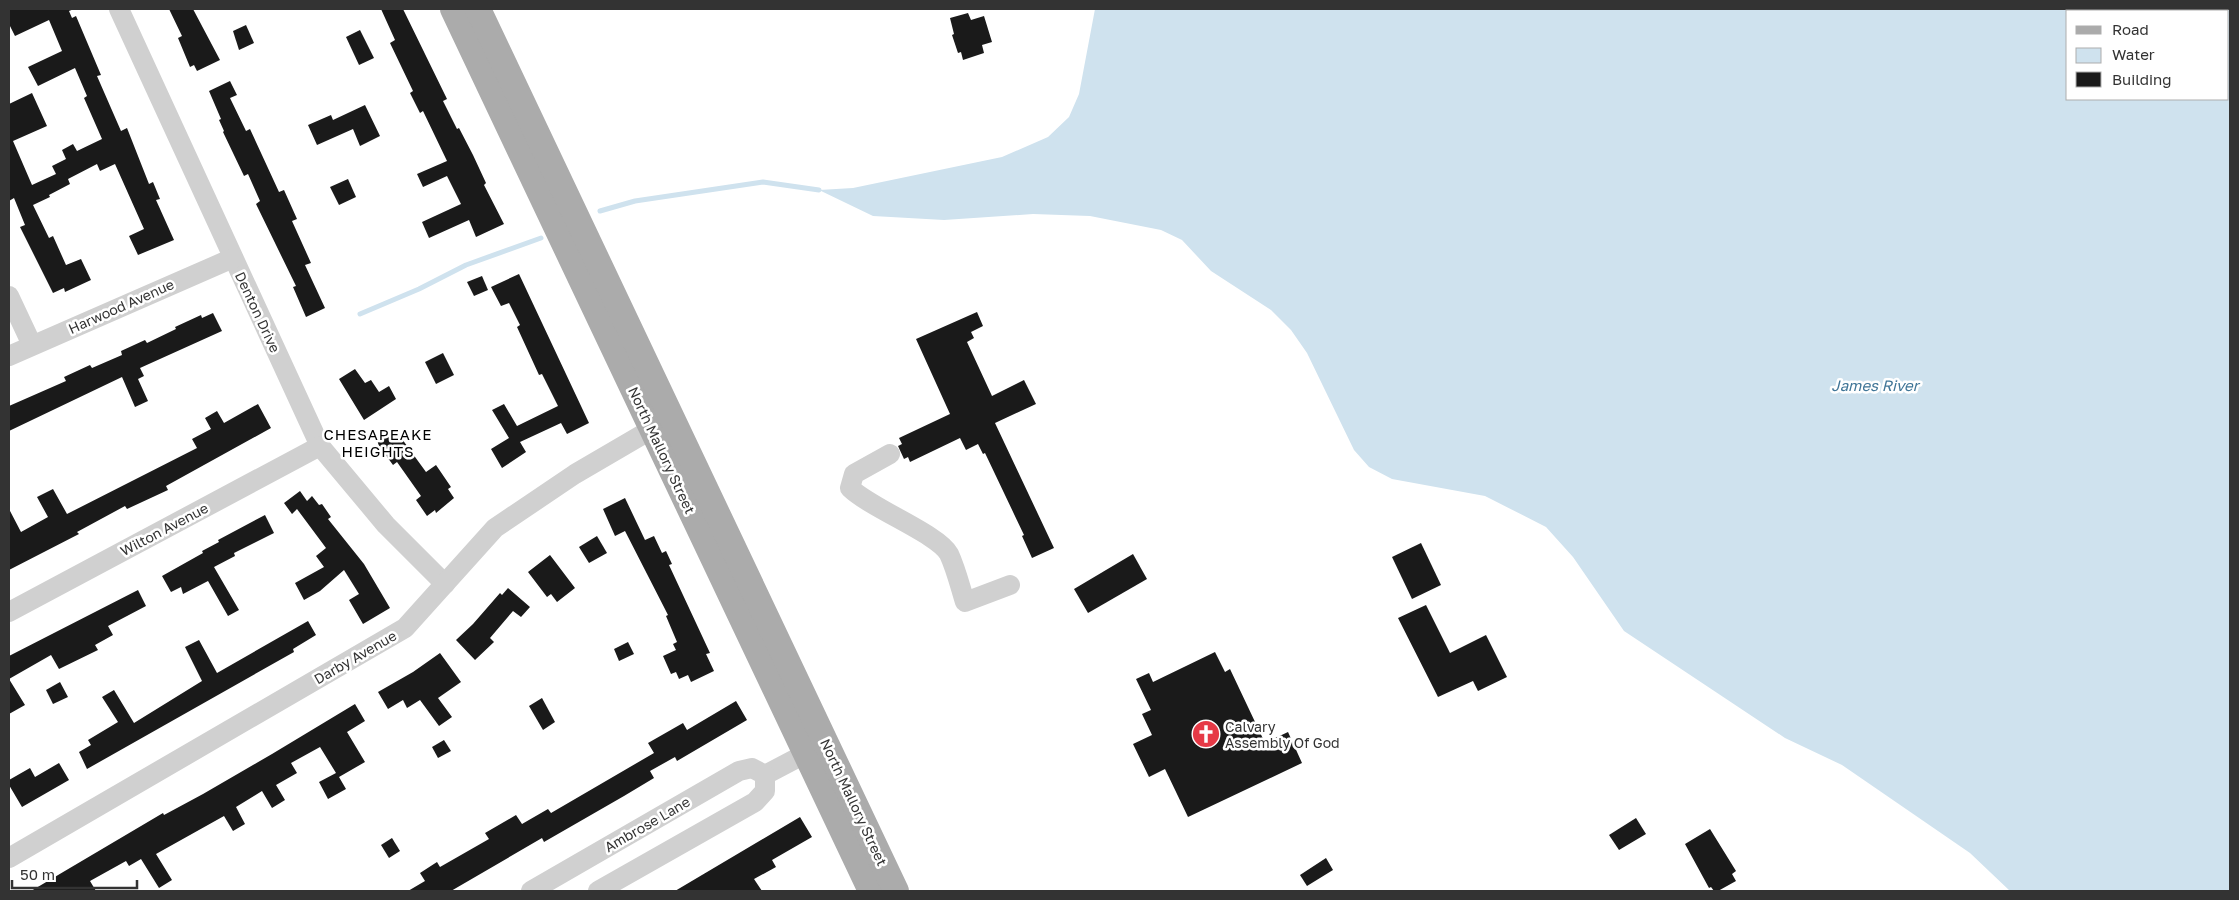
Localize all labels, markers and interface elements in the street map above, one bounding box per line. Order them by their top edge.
legend [2066,10,2229,100]
text: Road [2112,20,2149,38]
text: Water [2112,45,2155,63]
text: Building [2112,70,2172,88]
street label: Denton Drive [232,269,284,355]
street label: Harwood Avenue [66,275,176,337]
water label: James River [1831,376,1921,394]
street label: North Mallory Street [625,384,699,516]
district label: CHESAPEAKE HEIGHTS [324,425,432,460]
street label: Wilton Avenue [117,499,211,559]
street label: Darby Avenue [311,627,399,687]
place label: Calvary Assembly Of God [1225,718,1340,751]
church icon: Calvary Assembly Of God [1191,719,1221,749]
street label: North Mallory Street [817,736,891,868]
street label: Ambrose Lane [601,793,693,855]
scale bar [12,858,138,890]
text: 50 m [20,865,55,883]

